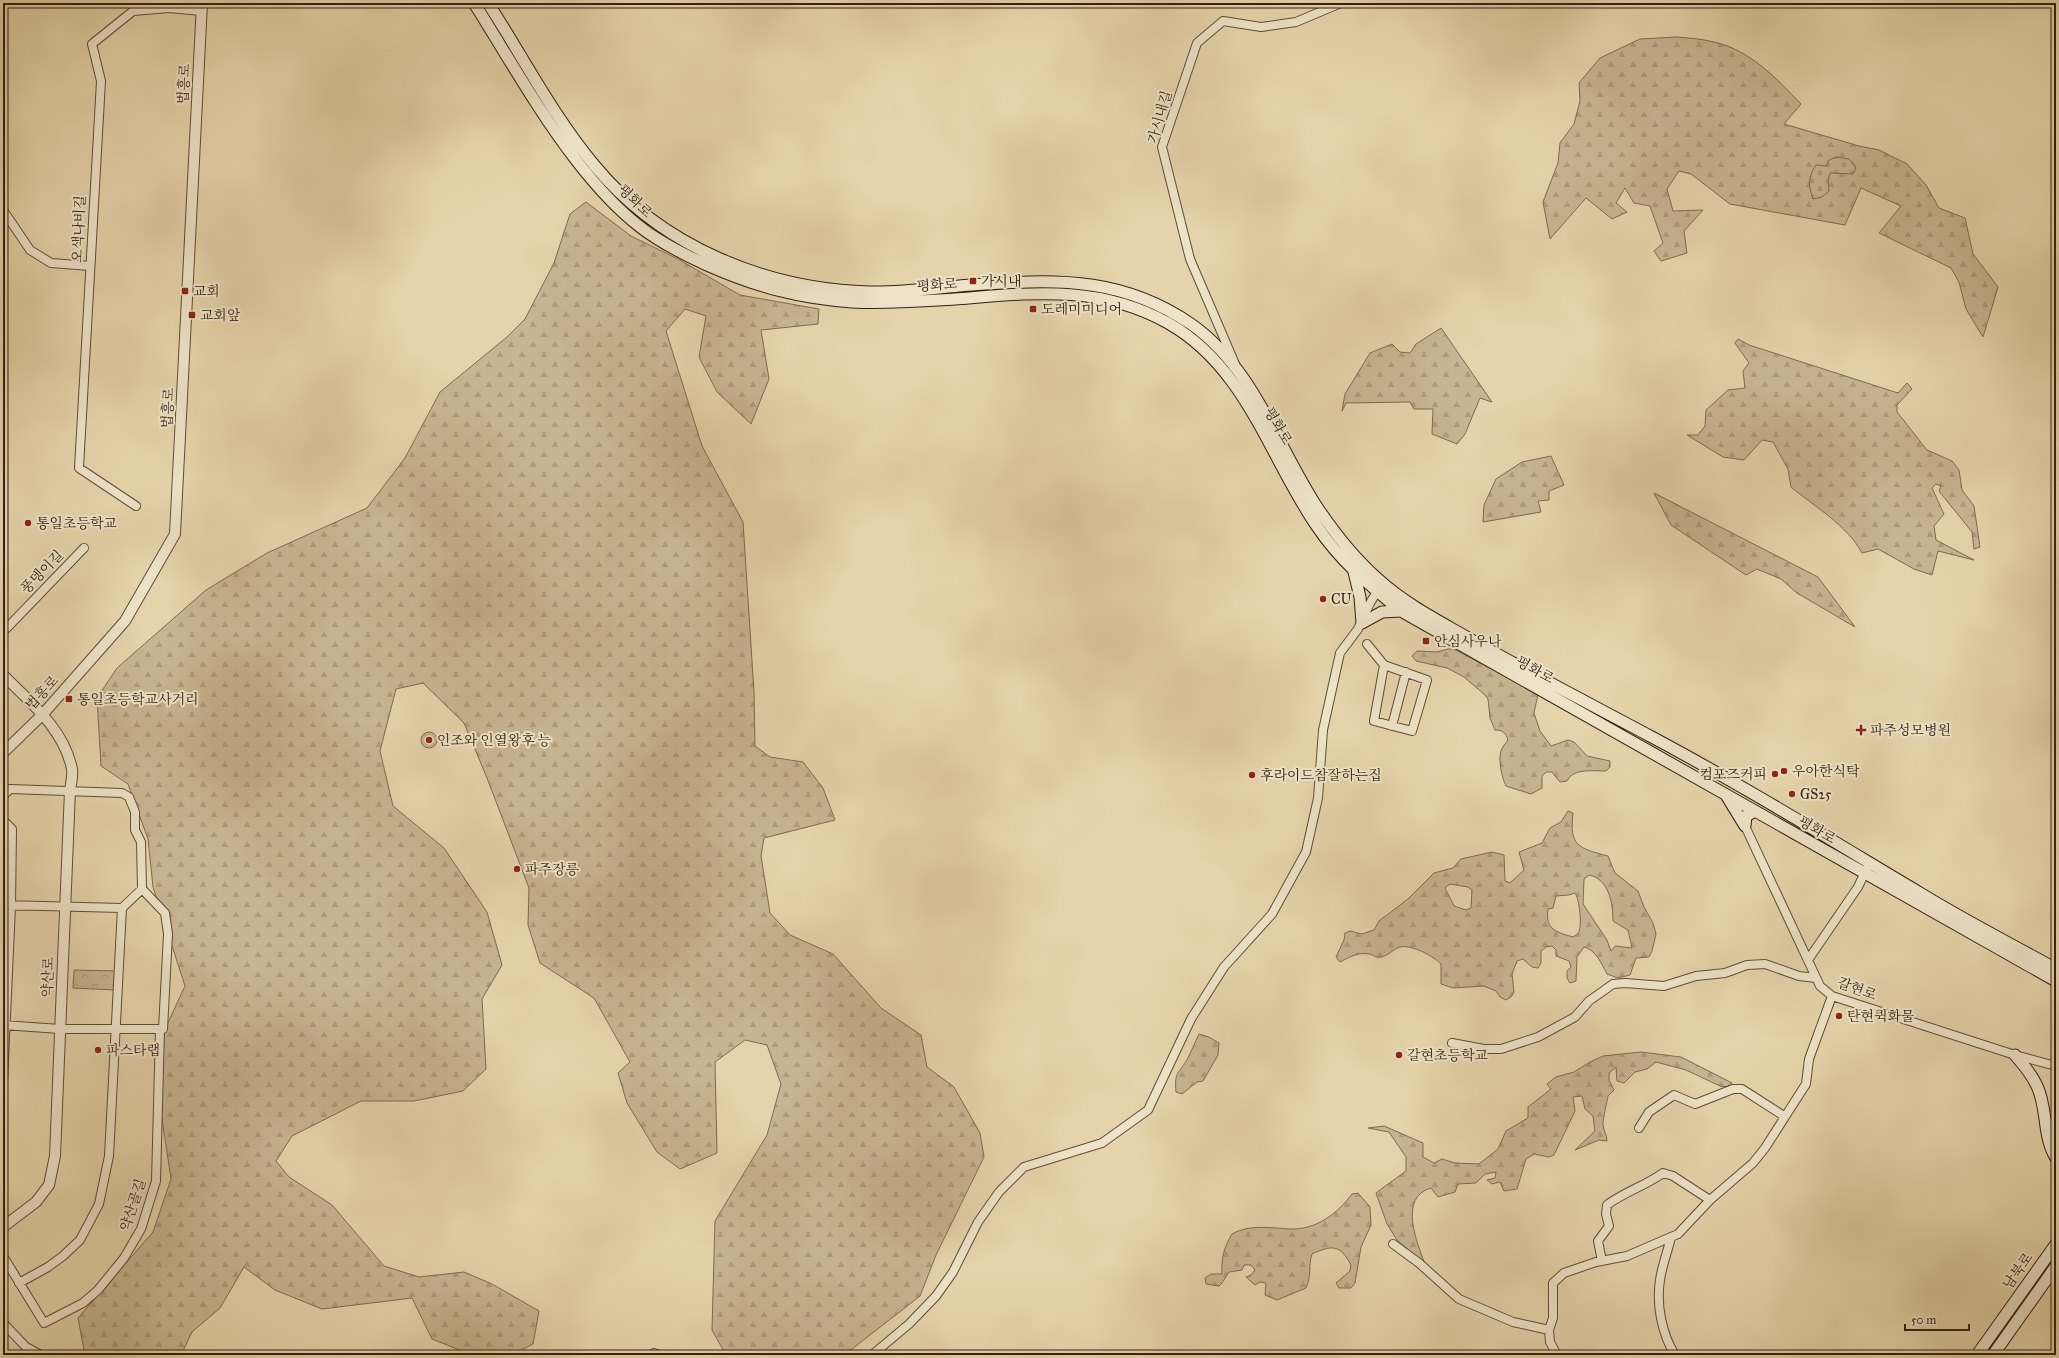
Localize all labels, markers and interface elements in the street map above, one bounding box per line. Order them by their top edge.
street label: 법흥로 [174,63,194,105]
street label: 가시내길 [1144,89,1176,145]
street label: 평화로 [615,181,656,222]
street label: 오색나비길 [69,195,89,263]
place label: 가시내 [981,273,1022,290]
street label: 평화로 [916,275,958,295]
marker: 가시내 [968,276,978,286]
place label: 교회 [193,283,220,300]
marker: 교회 [180,286,190,296]
place label: 도레미미디어 [1041,301,1122,318]
marker: 도레미미디어 [1028,304,1038,314]
place label: 교회앞 [200,307,241,324]
marker: 교회앞 [187,310,197,320]
street label: 법흥로 [158,387,178,429]
street label: 평화로 [1260,404,1296,448]
place label: 통일초등학교 [36,515,118,532]
marker: 통일초등학교 [23,518,33,528]
street label: 풍뎅이길 [17,547,67,597]
place label: CU [1331,591,1353,608]
marker: CU [1318,594,1328,604]
place label: 안심사우나 [1434,633,1502,650]
marker: 안심사우나 [1421,636,1431,646]
street label: 평화로 [1513,653,1557,687]
street label: 법흥로 [22,672,62,714]
place label: 통일초등학교사거리 [77,691,199,708]
marker: 통일초등학교사거리 [64,694,74,704]
place label: 파주성모병원 [1870,722,1951,739]
marker: 파주성모병원 [1855,724,1867,736]
place label: 인조와 인열왕후 능 [437,732,552,749]
marker: 인조와 인열왕후 능 [424,735,434,745]
place label: 우아한식탁 [1792,763,1860,780]
place label: 컴포즈커피 [1699,766,1767,783]
marker: 우아한식탁 [1779,766,1789,776]
place label: 후라이드참잘하는집 [1260,767,1382,784]
marker: 컴포즈커피 [1770,769,1780,779]
marker: 후라이드참잘하는집 [1247,770,1257,780]
place label: GS25 [1800,786,1832,803]
marker: GS25 [1787,789,1797,799]
street label: 평화로 [1795,812,1839,848]
place label: 파주장릉 [525,861,580,878]
marker: 파주장릉 [512,864,522,874]
street label: 약산로 [39,956,57,998]
street label: 갈현로 [1835,974,1879,1004]
place label: 탄현퀵화물 [1847,1008,1915,1025]
marker: 탄현퀵화물 [1834,1011,1844,1021]
place label: 파스타랩 [106,1042,160,1059]
marker: 파스타랩 [93,1045,103,1055]
place label: 갈현초등학교 [1407,1047,1489,1064]
marker: 갈현초등학교 [1394,1050,1404,1060]
street label: 약산골길 [117,1177,149,1233]
street label: 남북로 [1999,1249,2037,1292]
scale bar [1905,1306,1969,1332]
text: 50 m [1911,1313,1936,1327]

